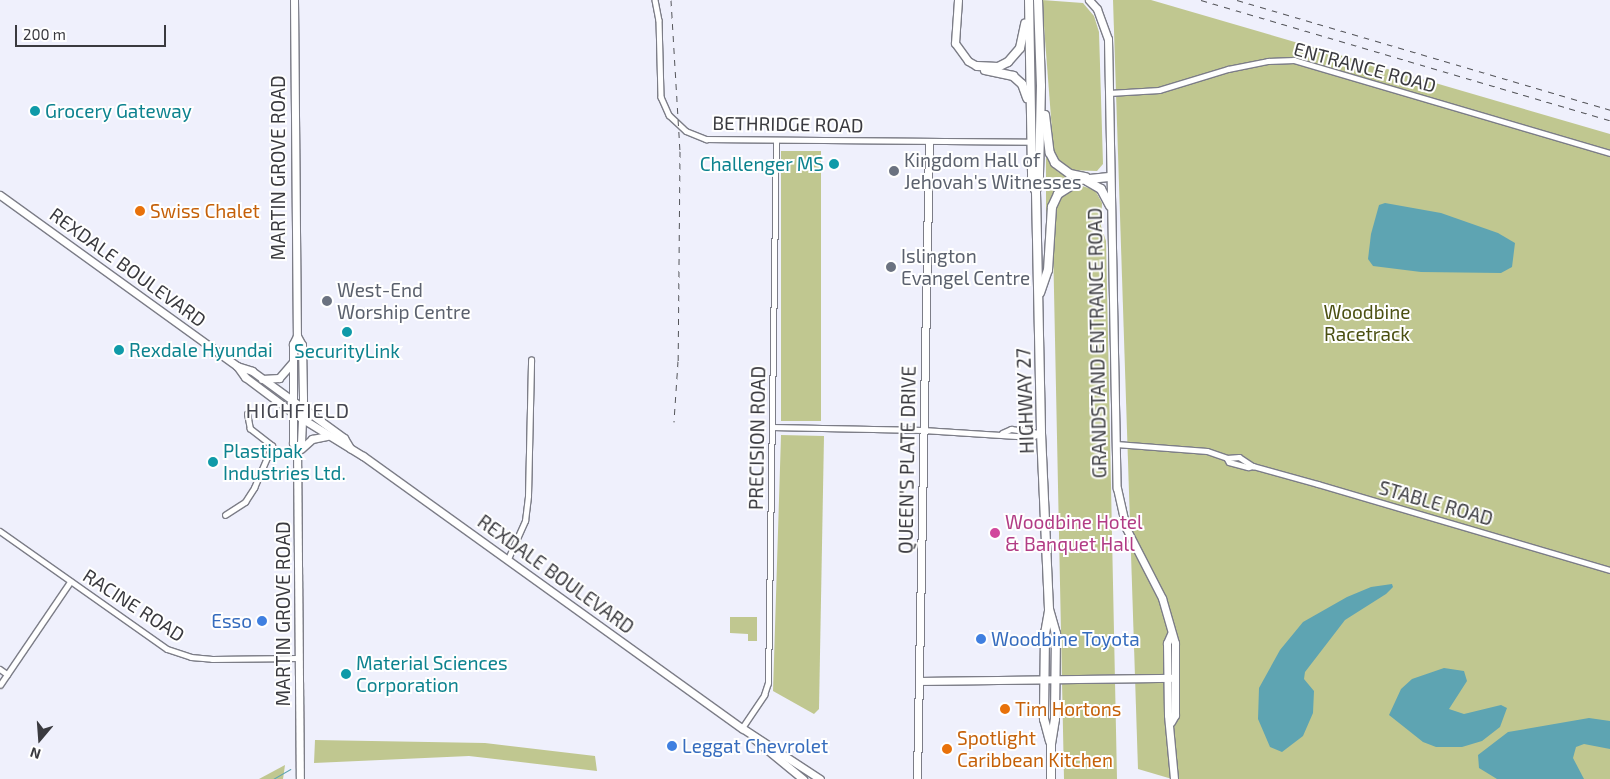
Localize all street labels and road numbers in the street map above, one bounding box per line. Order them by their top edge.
street label: ENTRANCE ROAD [1291,37,1439,97]
street label: MARTIN GROVE ROAD [267,75,289,261]
street label: BETHRIDGE ROAD [712,111,864,137]
street label: REXDALE BOULEVARD [45,203,211,331]
street label: GRANDSTAND ENTRANCE ROAD [1083,207,1111,479]
street label: HIGHWAY 27 [1012,348,1038,454]
street label: PRECISION ROAD [744,366,770,510]
street label: QUEEN'S PLATE DRIVE [894,366,920,554]
street label: STABLE ROAD [1376,476,1496,530]
street label: REXDALE BOULEVARD [473,510,639,638]
street label: MARTIN GROVE ROAD [272,521,294,707]
street label: RACINE ROAD [79,564,189,646]

